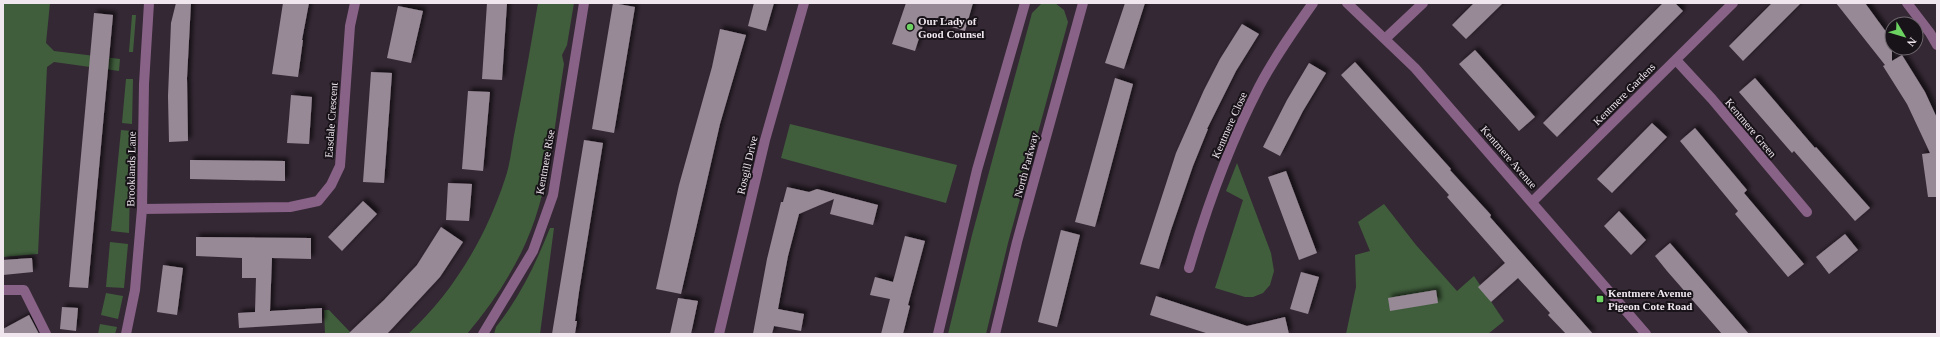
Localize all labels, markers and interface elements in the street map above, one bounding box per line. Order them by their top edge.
place label: Our Lady of Good Counsel [918,15,984,40]
north arrow [1884,16,1924,56]
marker: Our Lady of Good Counsel [905,22,915,32]
text: N [1905,35,1919,49]
street label: Kentmere Gardens [1590,60,1658,128]
street label: Easdale Crescent [322,82,340,158]
street label: Kentmere Close [1209,90,1249,160]
street label: Kentmere Green [1723,96,1779,160]
street label: Kentmere Avenue [1479,123,1539,191]
street label: Kentmere Rise [533,129,557,195]
street label: Brooklands Lane [124,131,138,207]
street label: North Parkway [1012,131,1041,199]
street label: Rosgill Drive [734,135,760,195]
place label: Kentmere Avenue Pigeon Cote Road [1608,287,1692,312]
marker: Kentmere Avenue Pigeon Cote Road [1595,294,1605,304]

